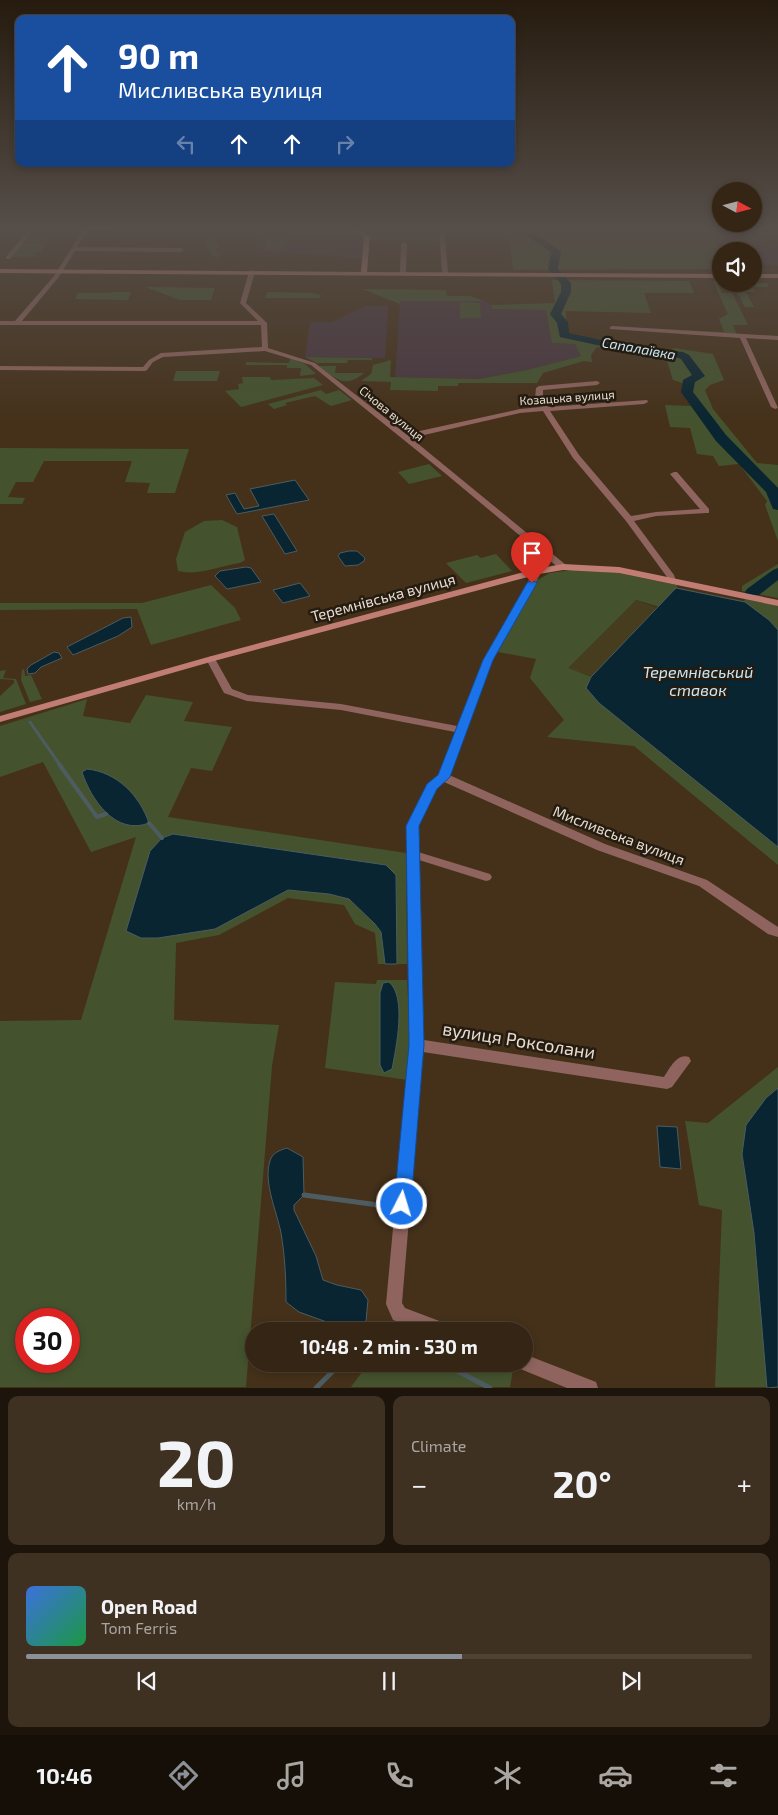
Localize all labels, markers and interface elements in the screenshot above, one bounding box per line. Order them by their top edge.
text: 90 m [118,34,199,76]
icon: ahead [35,35,100,100]
text: Мисливська вулиця [118,76,323,102]
icon: left [172,130,200,158]
icon: ahead [225,130,253,158]
icon: ahead [278,130,306,158]
icon: right [331,130,359,158]
north arrow [712,182,762,232]
map controls [712,182,762,292]
button: sound [712,242,762,292]
water label: Сапалаївка [601,333,677,363]
street label: Січова вулиця [356,383,427,444]
street label: Козацька вулиця [519,387,615,408]
pin [511,532,553,583]
icon: arrive [518,539,546,567]
street label: Теремнівська вулиця [309,569,457,626]
water label: Теремнівський ставок [643,662,753,699]
street label: Мисливська вулиця [550,802,687,869]
street label: вулиця Роксолани [441,1017,597,1063]
position arrow [375,1177,427,1229]
speed limit sign: 30 [15,1308,80,1373]
text: 10:48 · 2 min · 530 m [300,1335,478,1358]
text: 20 [157,1422,236,1500]
text: Climate [411,1436,466,1455]
text: 20° [552,1460,612,1506]
text: − [411,1467,427,1501]
text: + [737,1467,752,1501]
text: km/h [177,1494,216,1513]
text: Open Road [101,1595,197,1618]
text: Tom Ferris [101,1618,177,1637]
icon: previous [133,1667,161,1695]
icon: pause [375,1667,403,1695]
icon: next [617,1667,645,1695]
icon: directions [166,1758,201,1793]
icon: music [274,1758,309,1793]
icon: phone [382,1758,417,1793]
icon: climate [490,1758,525,1793]
icon: car [598,1758,633,1793]
icon: filters [706,1758,741,1793]
text: 10:46 [37,1762,93,1788]

